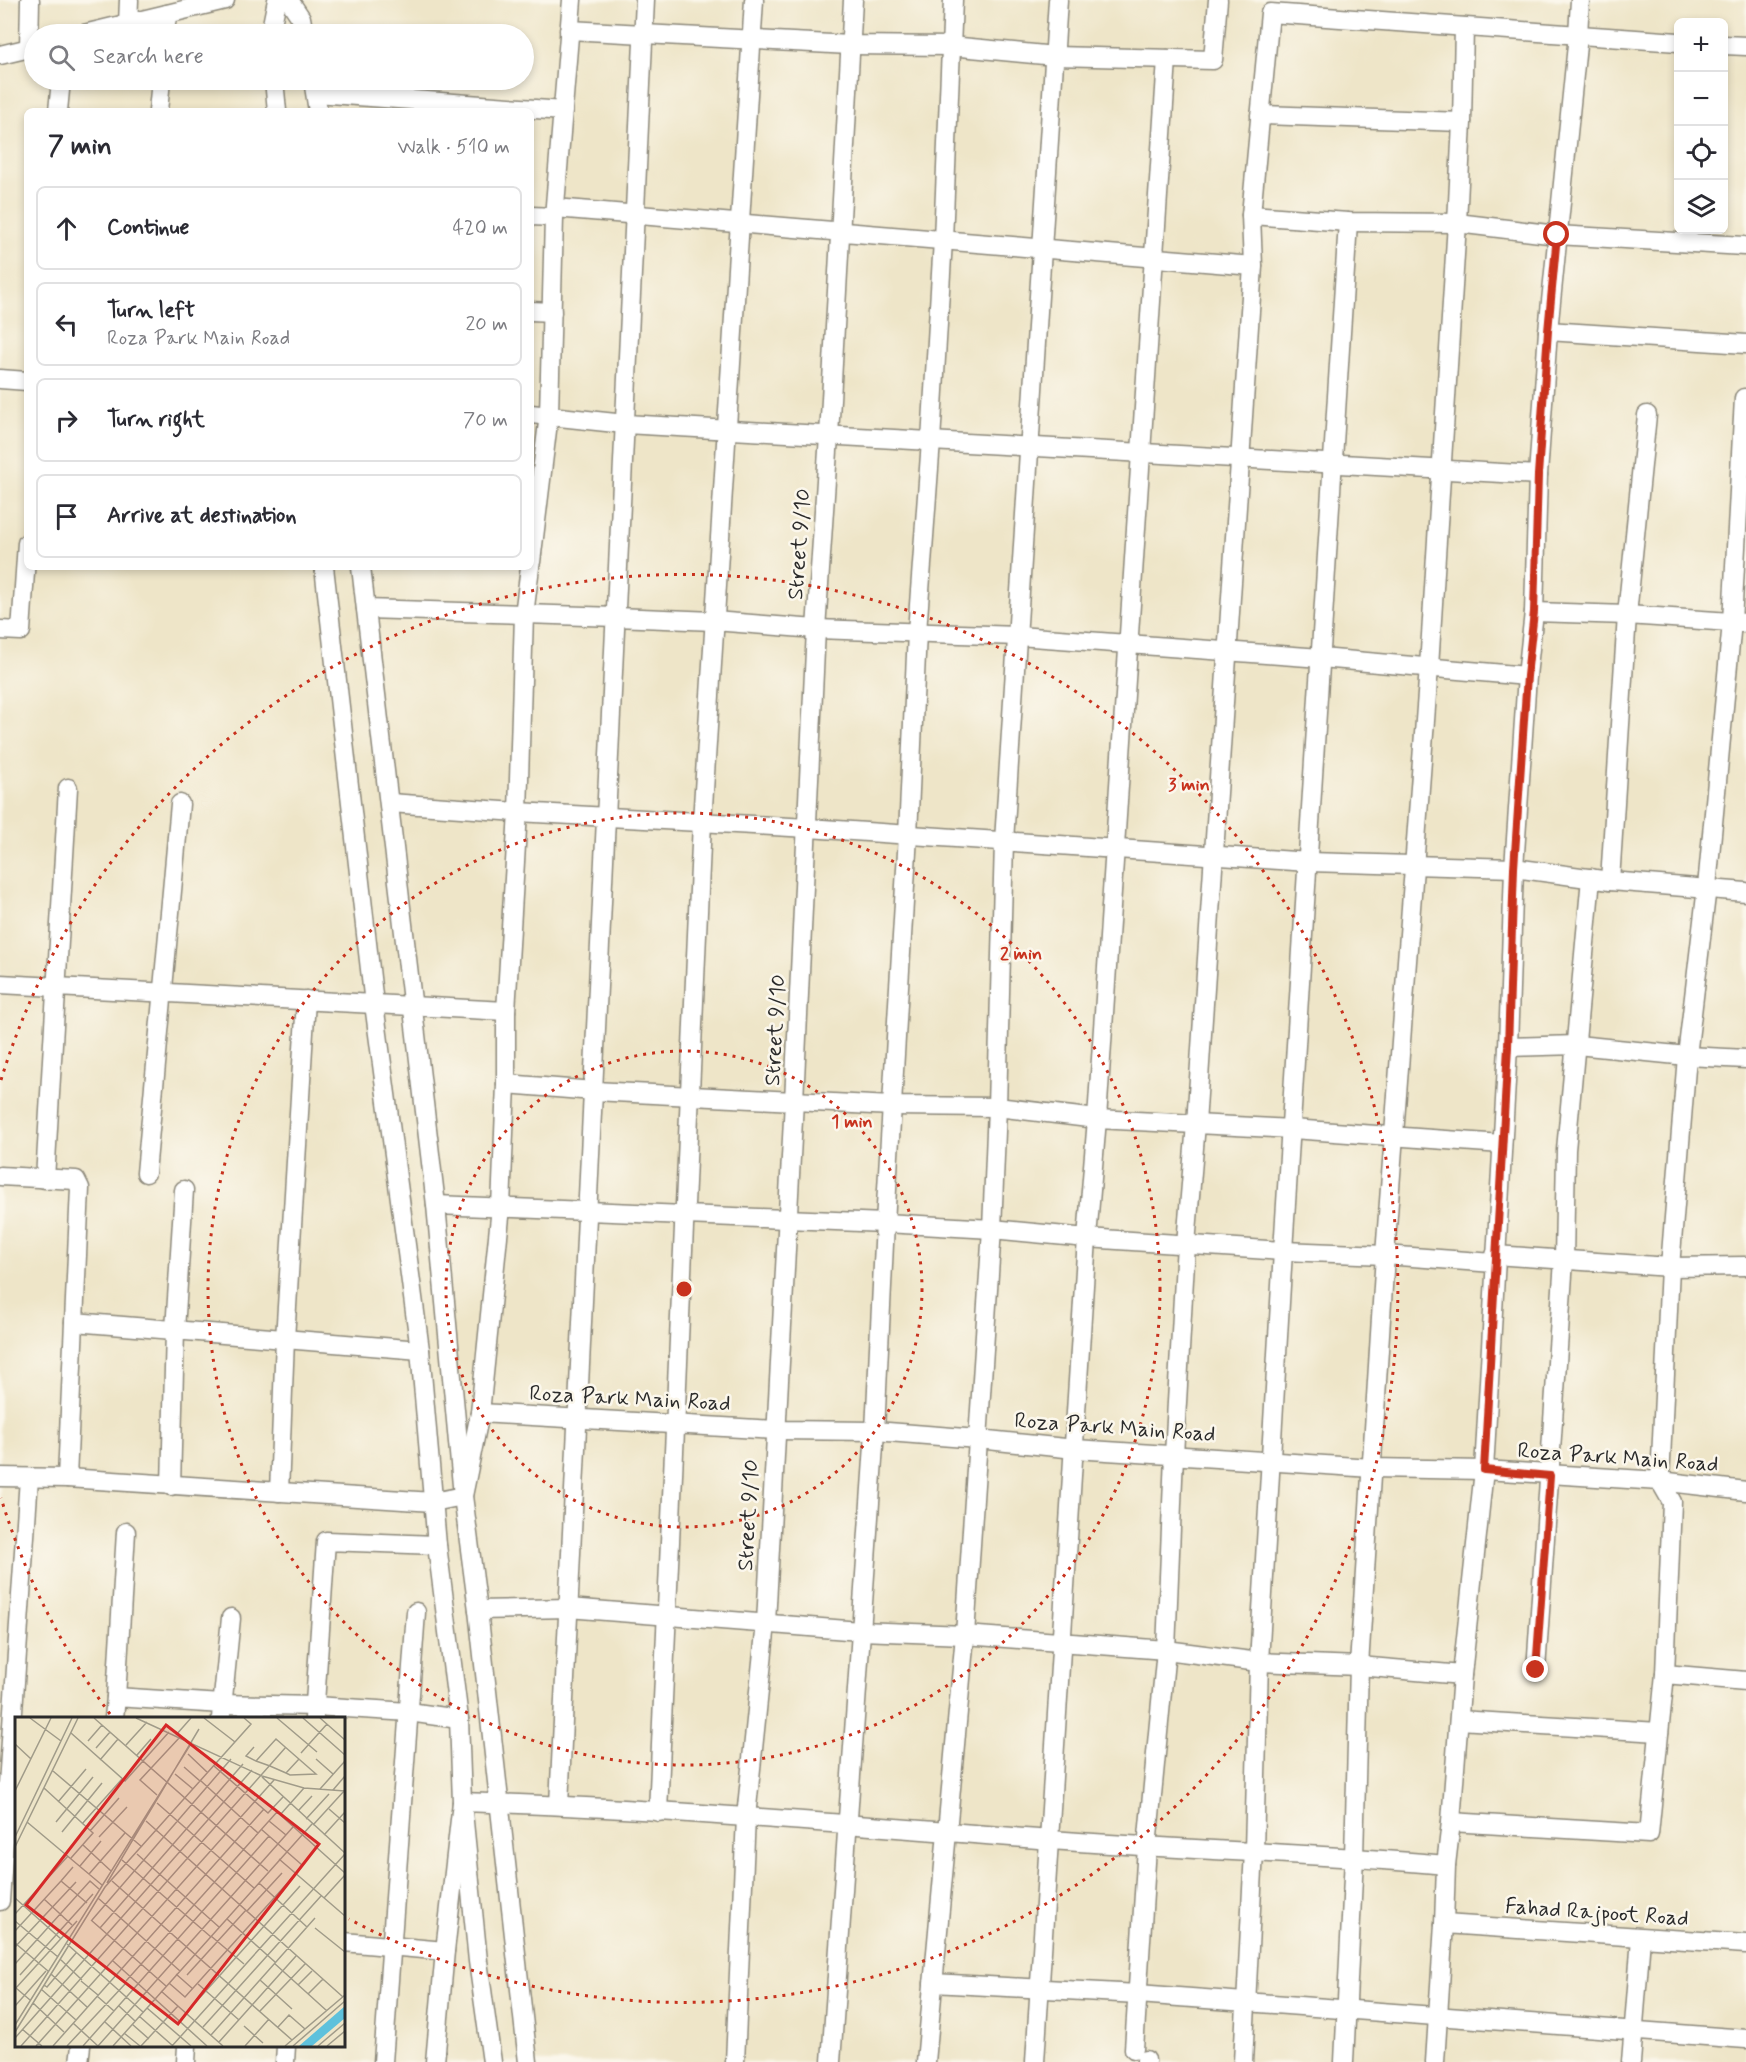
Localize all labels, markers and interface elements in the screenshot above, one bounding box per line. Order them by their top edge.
map controls [1674,18,1728,234]
button: + [1674,18,1728,72]
search box [24,24,534,90]
icon: search [45,41,78,74]
text: Search here [93,43,204,71]
button: − [1674,72,1728,126]
button: locate [1674,126,1728,180]
text: 7 min [48,130,112,164]
text: Walk · 510 m [397,134,510,161]
button: layers [1674,180,1728,234]
icon: ahead [50,212,83,245]
text: Continue [107,214,189,242]
text: 420 m [452,215,508,242]
route start [1543,221,1569,247]
text: Turn left [107,297,195,325]
icon: left [50,308,83,341]
text: 20 m [465,311,508,338]
text: Roza Park Main Road [107,325,290,352]
icon: right [50,404,83,437]
text: Turn right [107,406,205,434]
text: 70 m [463,407,508,434]
street label: Street 9/10 [782,487,818,601]
icon: arrive [50,500,83,533]
text: Arrive at destination [107,502,297,530]
text: 3 min [1168,773,1210,797]
text: 2 min [1000,942,1042,966]
street label: Street 9/10 [759,974,793,1087]
text: 1 min [831,1110,873,1134]
centre of rings [674,1279,694,1299]
street label: Roza Park Main Road [529,1380,731,1418]
street label: Roza Park Main Road [1013,1407,1216,1449]
street label: Roza Park Main Road [1516,1437,1719,1479]
street label: Street 9/10 [732,1459,766,1572]
route end [1522,1656,1548,1682]
inset map [15,1717,345,2047]
street label: Fahad Rajpoot Road [1504,1893,1690,1934]

